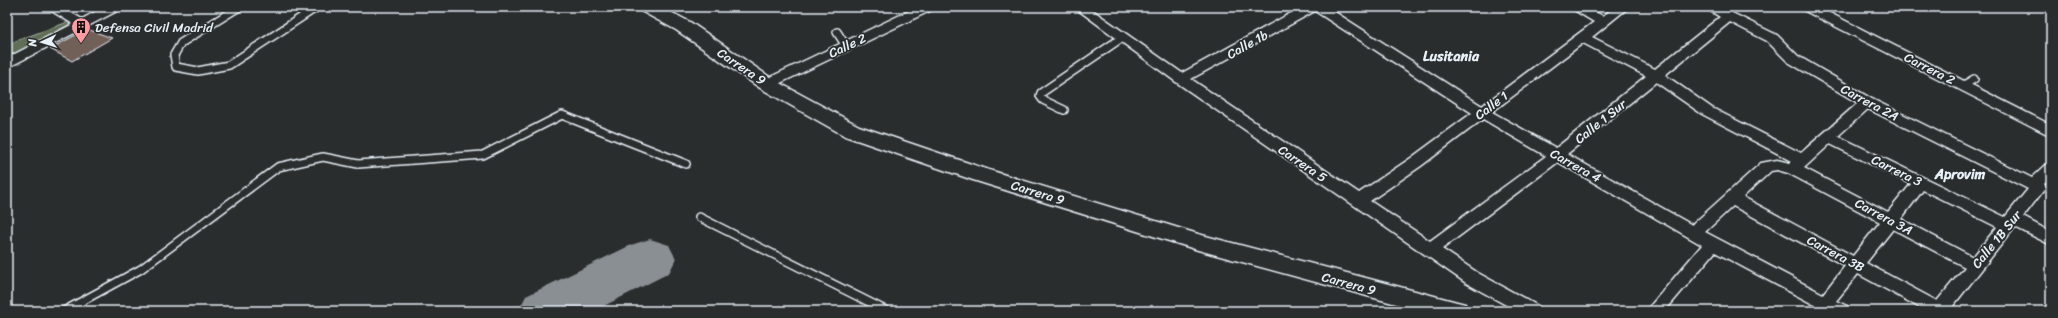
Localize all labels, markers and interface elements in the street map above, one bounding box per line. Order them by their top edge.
building icon: Defensa Civil Madrid [70,16,92,44]
place label: Defensa Civil Madrid [95,16,214,39]
north arrow [22,22,62,62]
street label: Calle 1b [1222,24,1272,65]
street label: Calle 2 [824,26,870,64]
text: N [23,38,42,48]
street label: Carrera 9 [712,41,771,91]
district label: Lusitania [1423,44,1480,69]
street label: Carrera 2 [1900,46,1960,91]
street label: Carrera 2A [1836,77,1903,127]
street label: Calle 1 [1469,85,1514,126]
street label: Calle 1 Sur [1569,93,1632,150]
street label: Carrera 5 [1273,138,1332,188]
street label: Carrera 4 [1546,142,1606,189]
street label: Carrera 3 [1867,148,1926,193]
district label: Aprovim [1934,162,1986,187]
street label: Carrera 9 [1008,173,1068,212]
street label: Carrera 3A [1851,192,1917,241]
street label: Calle 1B Sur [1966,204,2028,274]
street label: Carrera 3B [1803,229,1869,278]
street label: Carrera 9 [1319,265,1379,302]

